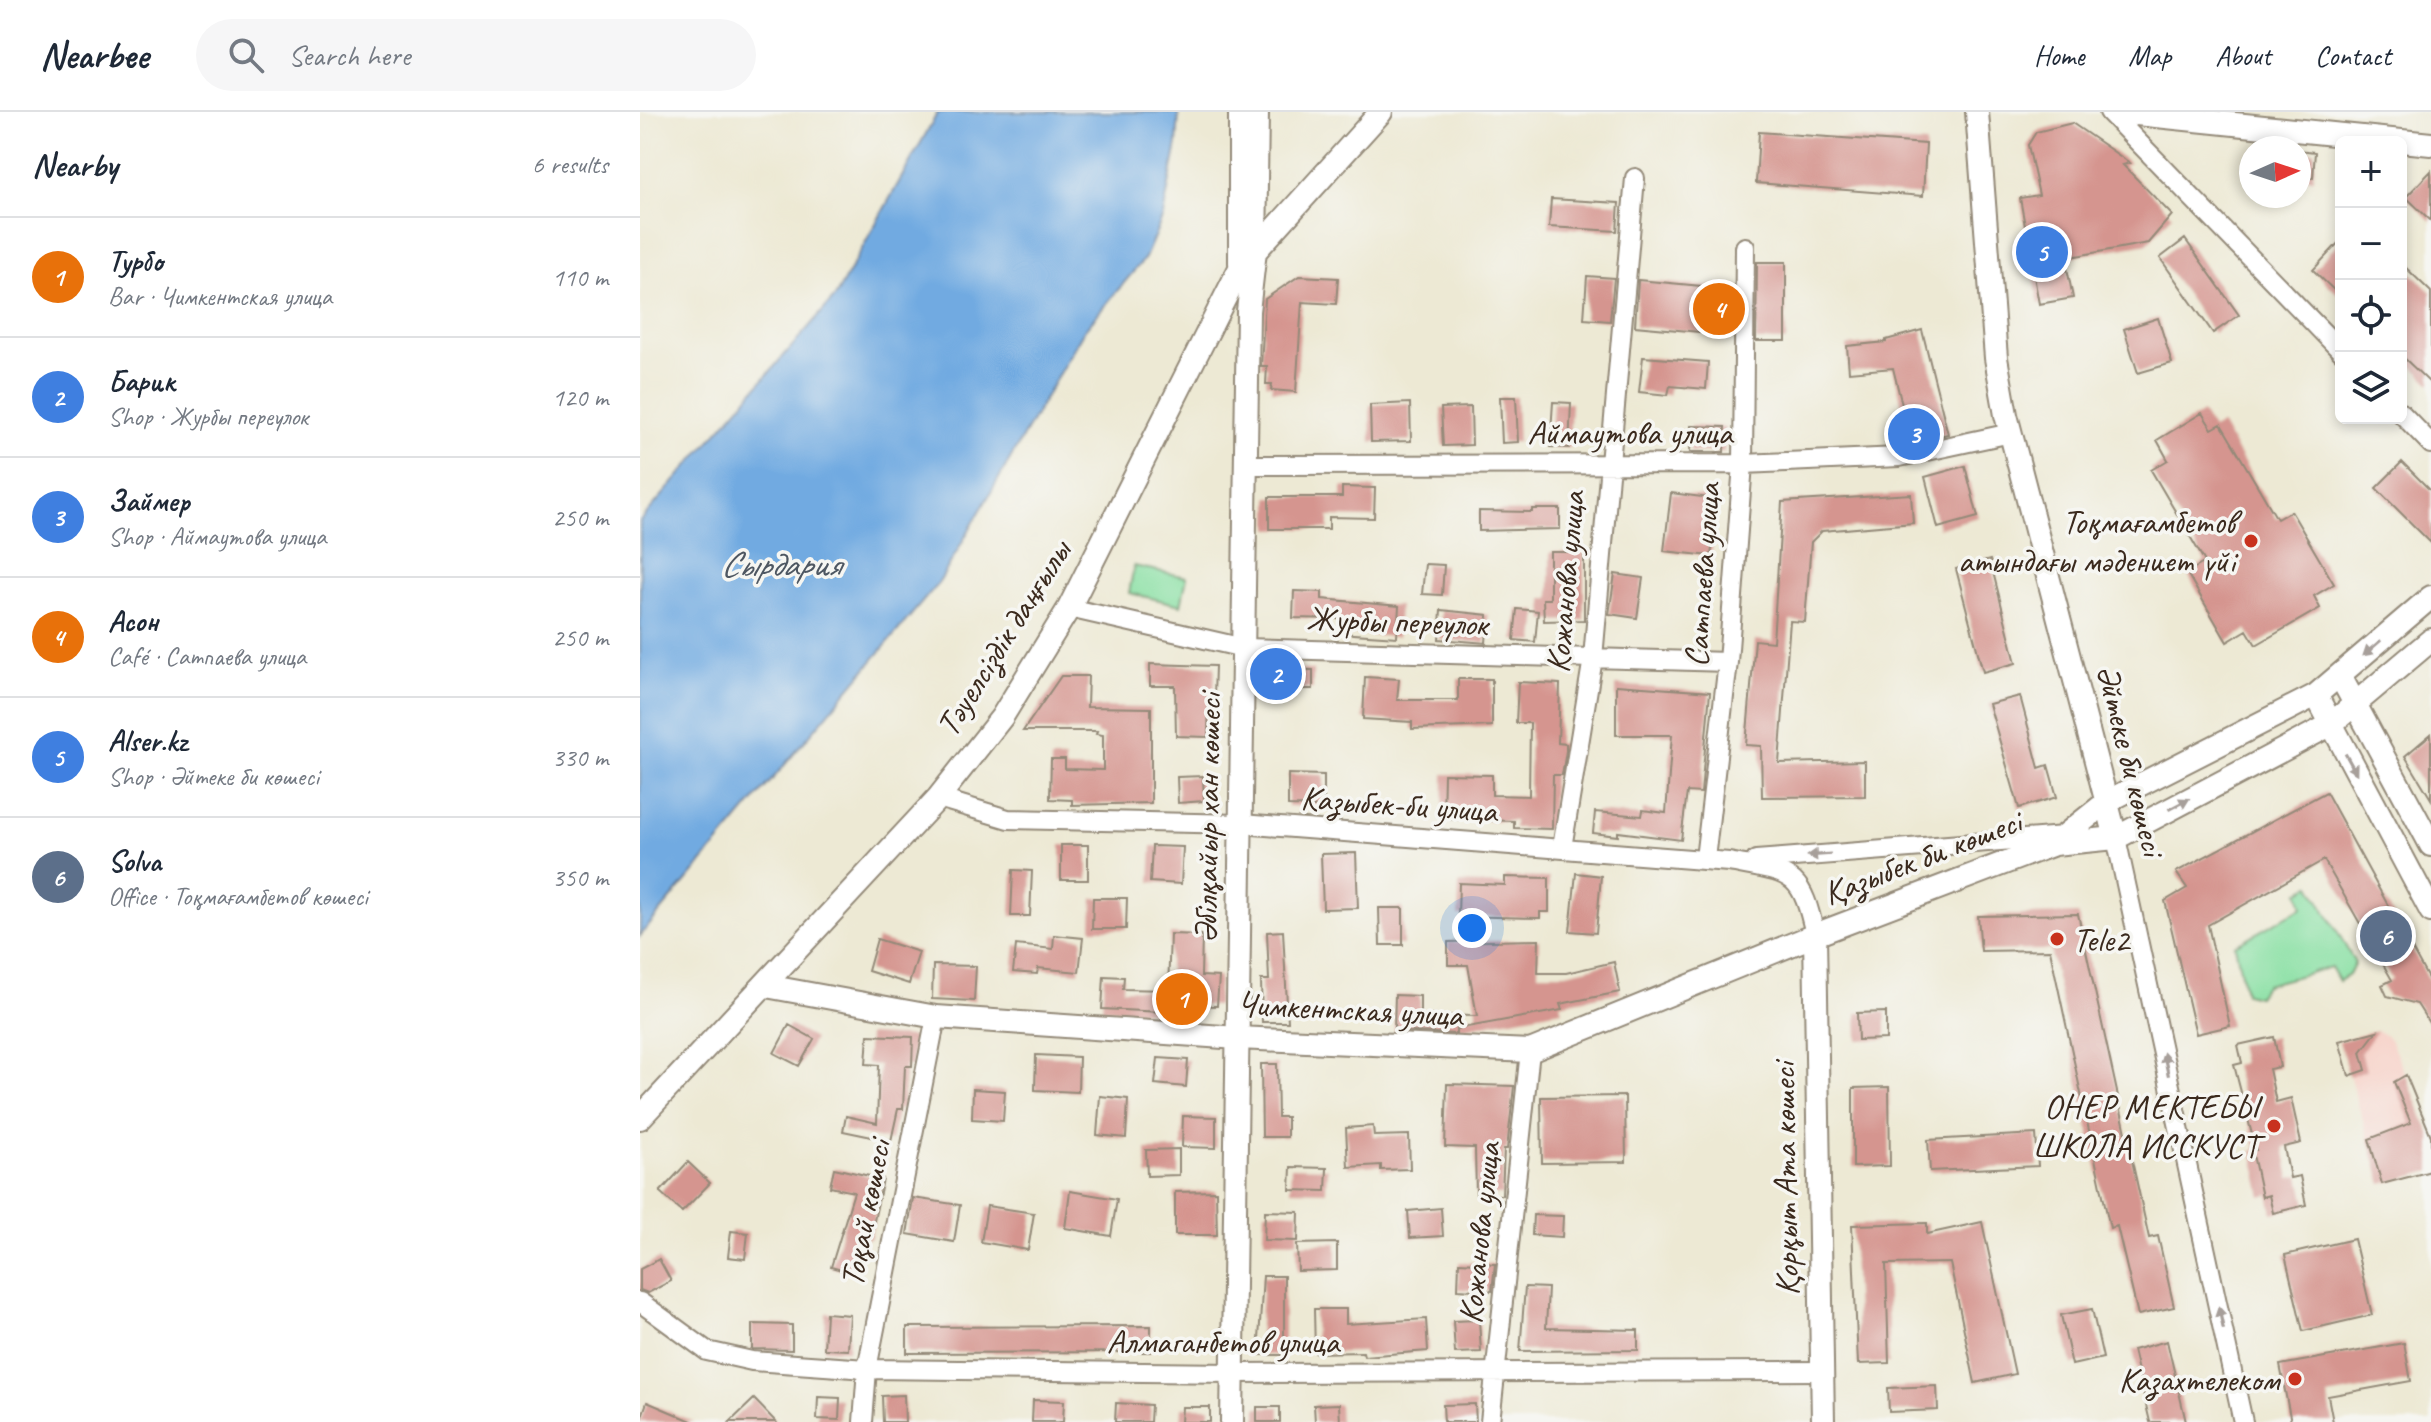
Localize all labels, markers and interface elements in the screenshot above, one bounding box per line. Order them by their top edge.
search box [196,19,756,91]
text: Nearbee [40,32,148,79]
icon: search [224,33,268,77]
text: Search here [288,36,410,74]
text: Home [2034,38,2084,73]
text: Map [2128,38,2171,73]
text: About [2215,38,2271,73]
text: Contact [2315,38,2391,73]
north arrow [2239,136,2311,208]
map controls [2335,136,2407,424]
button: + [2335,136,2407,208]
text: Nearby [32,143,118,186]
text: 6 results [532,148,608,181]
button: − [2335,208,2407,280]
pin: 5 [2016,222,2068,282]
text: Турбо [108,242,163,280]
text: 1 [52,261,64,294]
text: 110 m [552,261,608,294]
pin: 4 [1693,279,1745,339]
text: Bar · Чимкентская улица [108,280,332,313]
button: locate [2335,280,2407,352]
button: layers [2335,352,2407,424]
text: Барик [108,362,175,400]
text: 2 [52,381,64,414]
text: 120 m [552,381,608,414]
text: Shop · Журбы переулок [108,400,308,433]
pin: 3 [1888,404,1940,464]
street label: Аймаутова улица [1528,411,1735,454]
street label: Сатпаева улица [1674,479,1730,668]
text: Займер [108,482,190,520]
street label: Кожанова улица [1536,487,1595,674]
place label: Тоқмағамбетов атындағы мәдениет үйі [1958,500,2243,582]
text: 3 [52,501,64,534]
text: 250 m [552,501,608,534]
text: Shop · Аймаутова улица [108,520,326,553]
street label: Тәуелсіздік даңғылы [926,530,1082,744]
marker: Тоқмағамбетов атындағы мәдениет үйі [2242,532,2260,550]
water label: Сырдария [720,541,845,587]
street label: Журбы переулок [1306,596,1492,646]
text: Асон [108,602,158,640]
text: 4 [52,621,64,654]
text: 250 m [552,621,608,654]
one-way arrow [2362,639,2382,657]
text: Café · Сатпаева улица [108,640,306,673]
pin: 2 [1250,644,1302,704]
street label: Әйтеке би көшесі [2087,660,2176,863]
street label: Әбілқайыр хан көшесі [1183,689,1231,943]
text: Alser.kz [108,722,187,760]
text: 5 [52,741,64,774]
text: 330 m [552,741,608,774]
one-way arrow [2344,753,2358,775]
text: Shop · Әйтеке би көшесі [108,760,319,793]
street label: Казыбек-би улица [1300,776,1501,832]
street label: Қазыбек би көшесі [1817,798,2031,914]
one-way arrow [2168,798,2191,811]
text: Solva [108,842,161,880]
one-way arrow [1806,849,1831,862]
text: 6 [52,861,64,894]
text: 350 m [552,861,608,894]
text: Office · Тоқмағамбетов көшесі [108,880,368,913]
pin: 6 [2360,906,2412,966]
your location [1452,908,1492,948]
place label: Tele2 [2073,918,2132,961]
marker: Tele2 [2048,930,2066,948]
pin: 1 [1156,969,1208,1029]
street label: Чимкентская улица [1236,982,1466,1036]
one-way arrow [2159,1052,2172,1077]
street label: Қорқыт Ата көшесі [1761,1058,1809,1296]
place label: ОНЕР МЕКТЕБЫ ШКОЛА ИССКУСТ [2032,1085,2266,1167]
marker: ОНЕР МЕКТЕБЫ ШКОЛА ИССКУСТ [2265,1117,2283,1135]
street label: Тоқай көшесі [830,1132,901,1290]
street label: Кожанова улица [1448,1138,1510,1326]
one-way arrow [2214,1306,2227,1331]
street label: Алмаганбетов улица [1107,1320,1341,1363]
place label: Казахтелеком [2119,1358,2281,1401]
marker: Казахтелеком [2286,1370,2304,1388]

